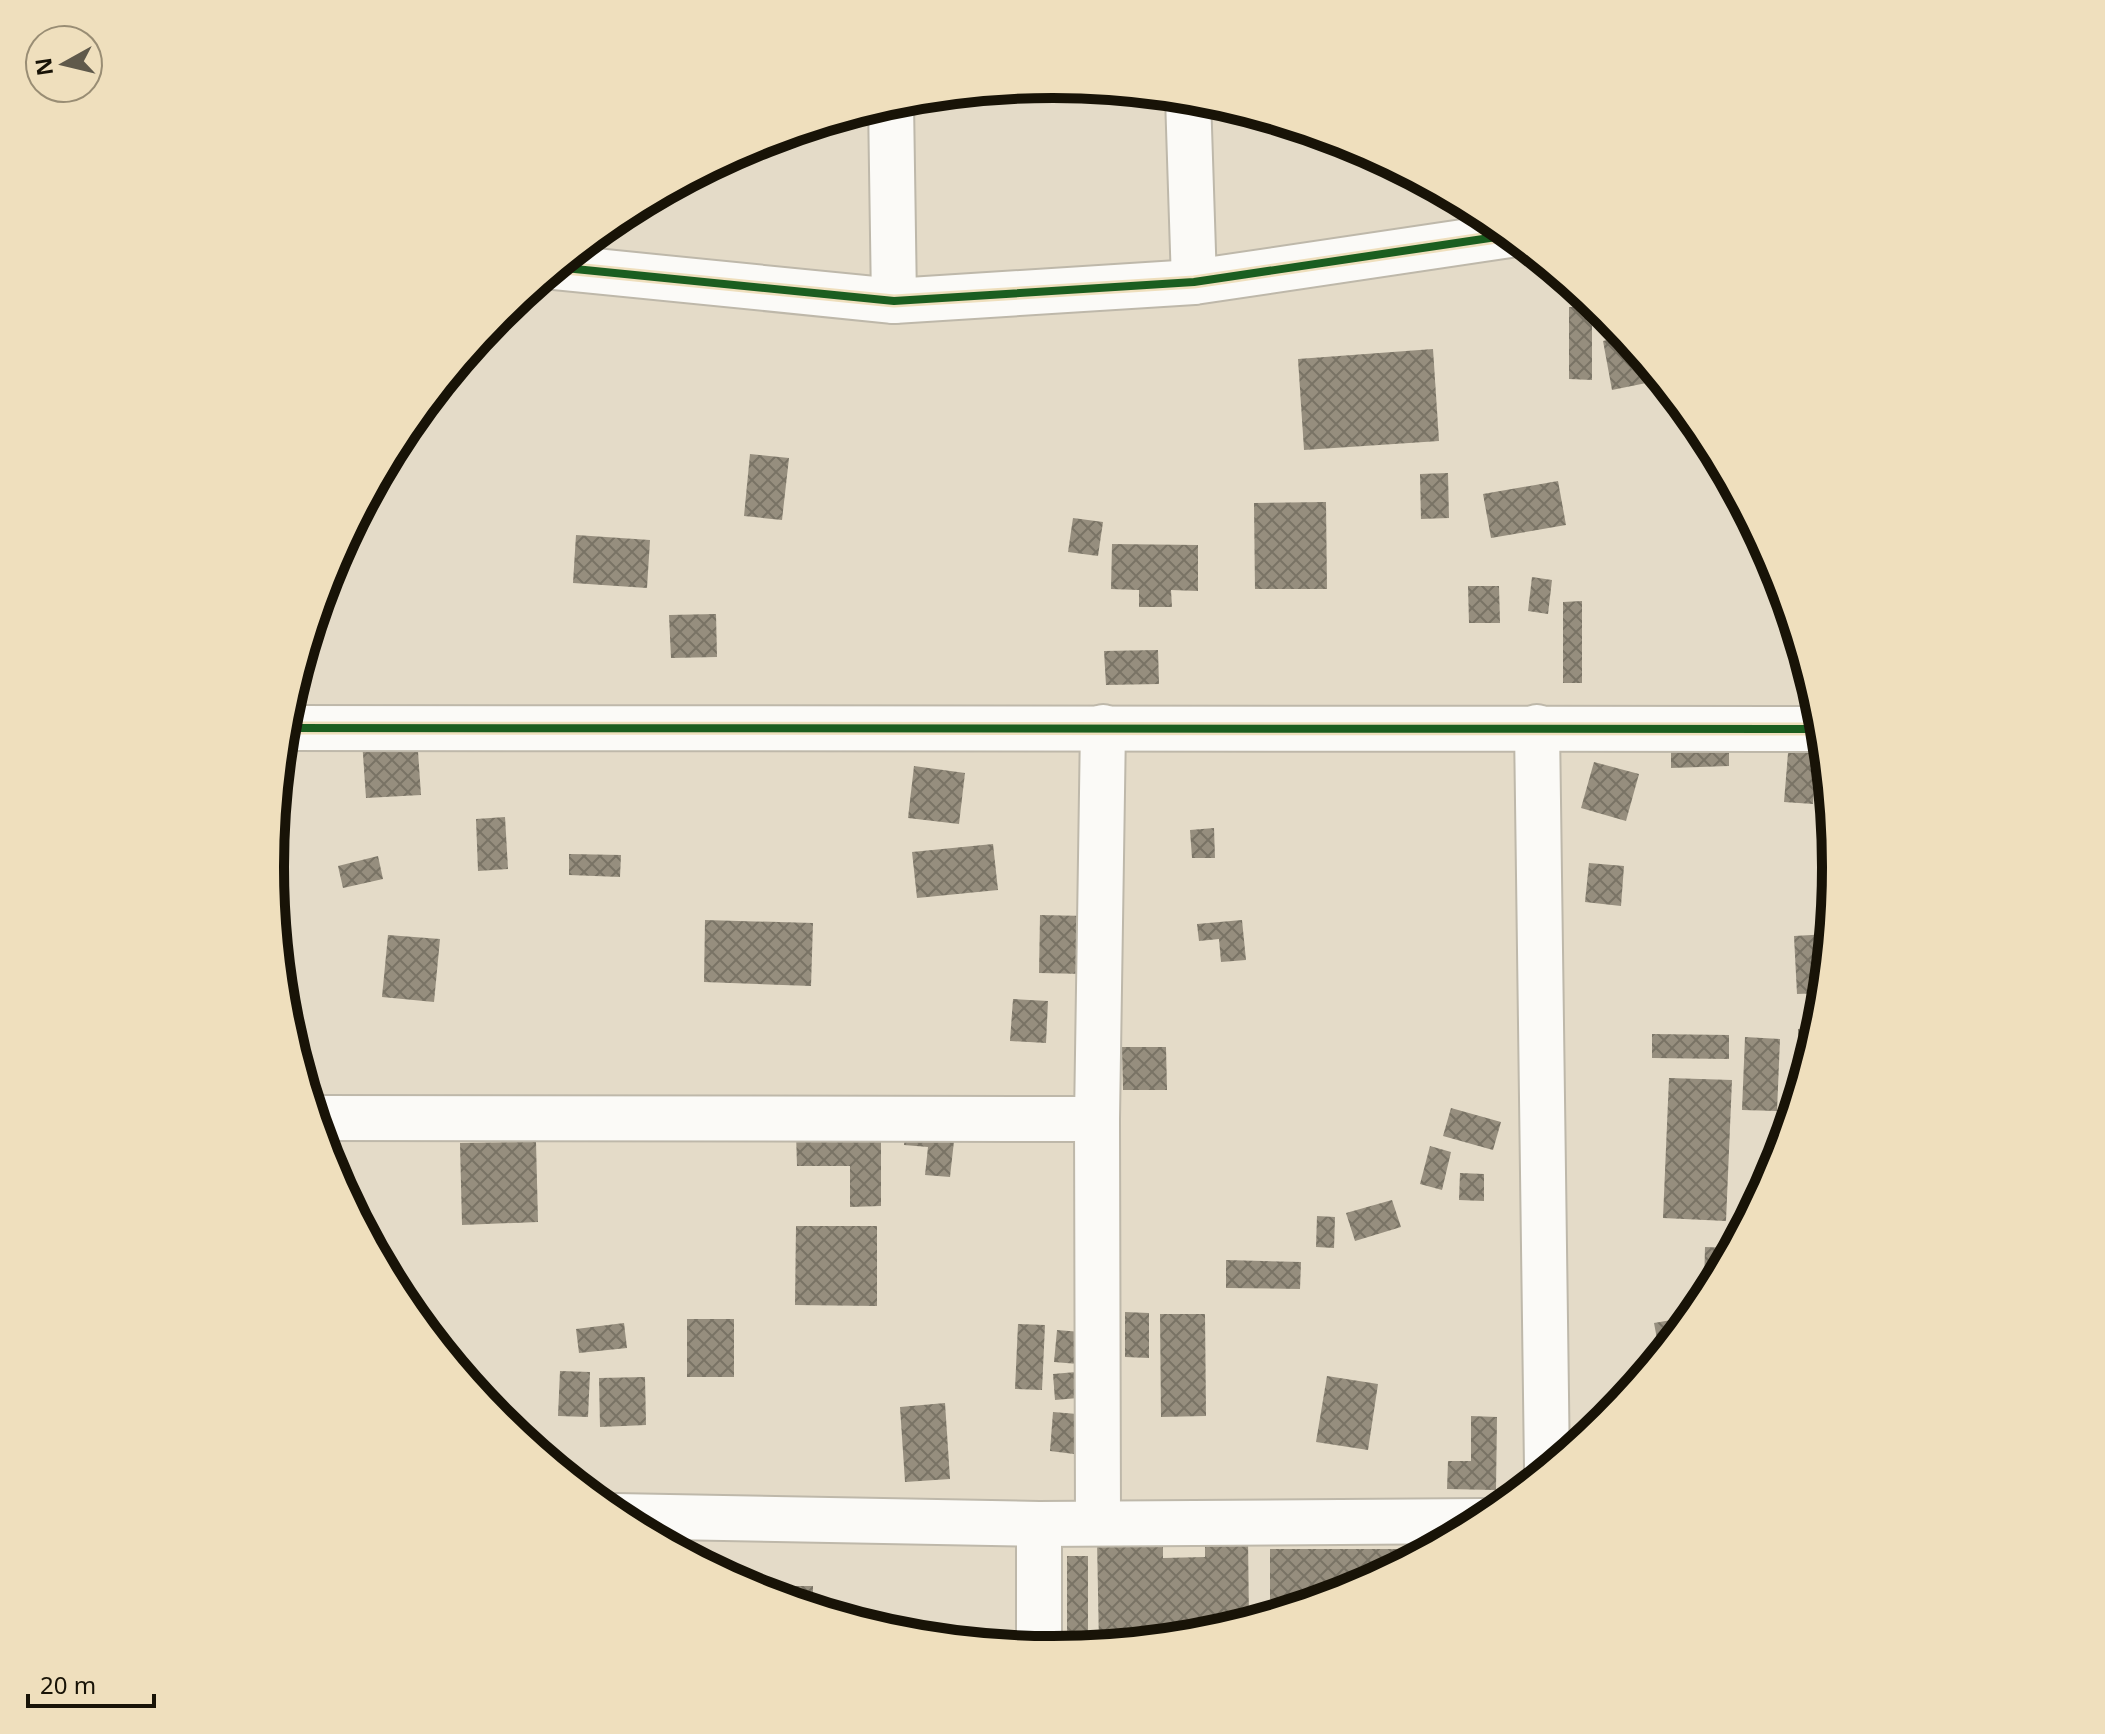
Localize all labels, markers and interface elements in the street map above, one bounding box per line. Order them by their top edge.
north arrow [24,24,104,104]
text: N [27,56,59,78]
scale bar [28,1658,154,1708]
text: 20 m [40,1668,96,1701]

